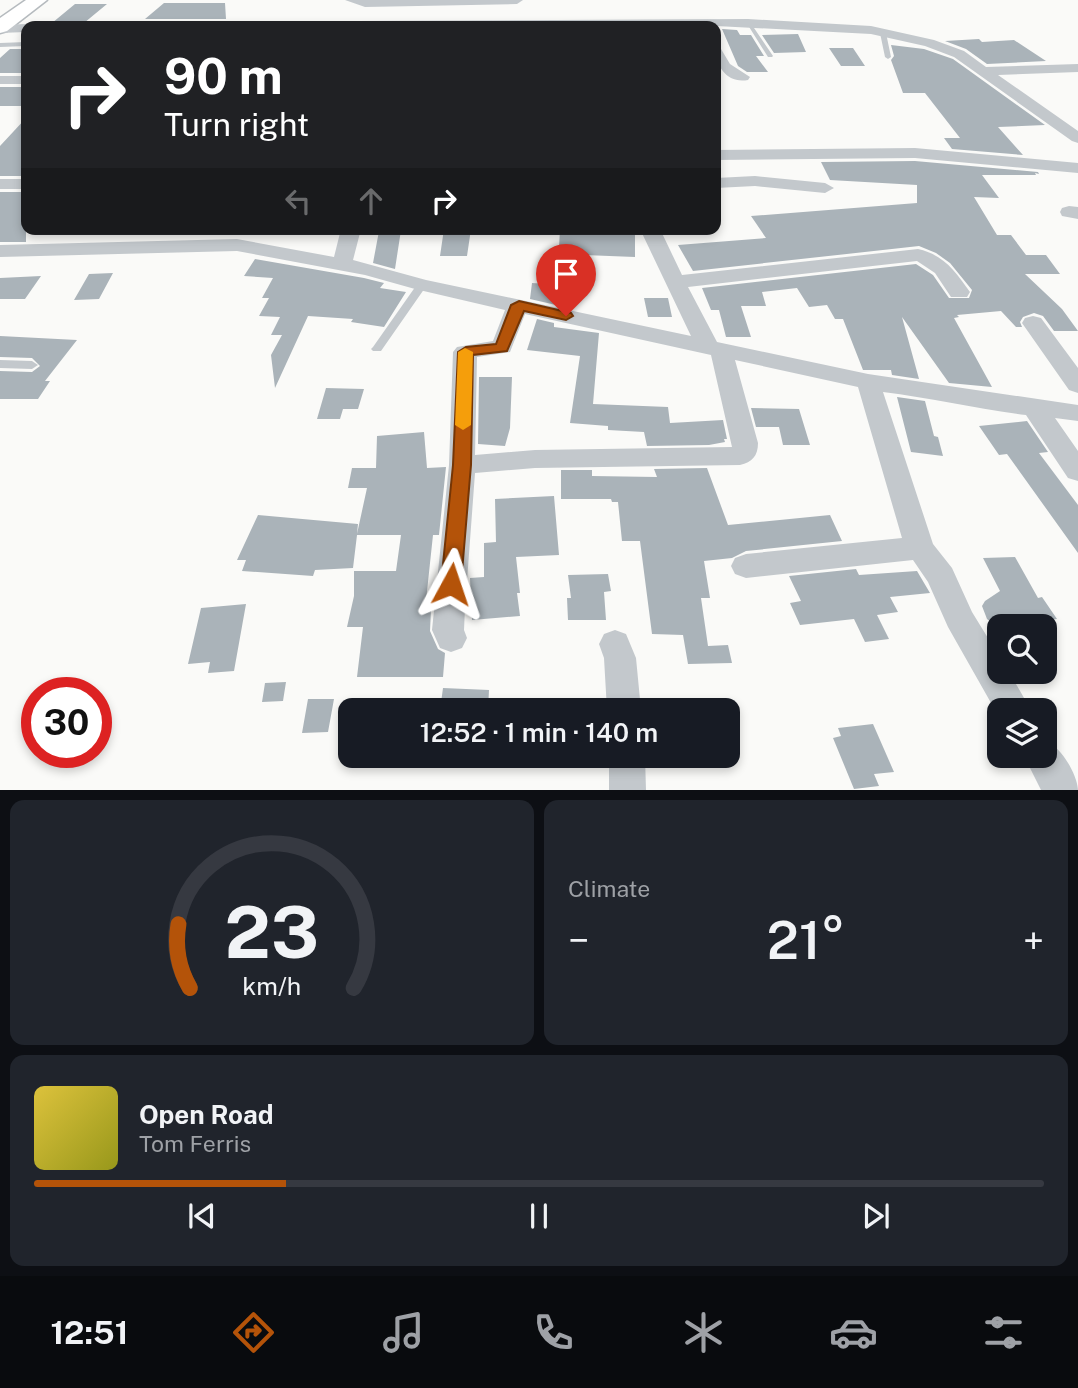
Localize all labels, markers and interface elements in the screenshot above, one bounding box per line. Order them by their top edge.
text: 90 m [164,47,283,105]
icon: right [49,49,140,140]
text: Turn right [164,106,309,143]
icon: left [279,182,317,220]
icon: ahead [352,182,390,220]
icon: right [425,182,463,220]
pin [536,244,596,316]
icon: arrive [547,255,585,293]
position arrow [414,547,488,621]
map controls [987,614,1057,768]
button: search [987,614,1057,684]
speed limit sign: 30 [21,677,112,768]
button: layers [987,698,1057,768]
text: 12:52 · 1 min · 140 m [420,717,658,748]
text: Climate [568,875,650,902]
text: 23 [225,890,319,975]
text: 21° [767,910,845,971]
text: − [568,918,589,963]
text: + [1023,918,1044,963]
text: km/h [243,971,301,1001]
text: Open Road [139,1099,274,1130]
text: Tom Ferris [139,1130,251,1157]
icon: previous [183,1197,221,1235]
icon: pause [520,1197,558,1235]
icon: next [857,1197,895,1235]
icon: directions [229,1308,278,1357]
icon: music [379,1308,428,1357]
icon: phone [529,1308,578,1357]
icon: climate [679,1308,728,1357]
icon: car [829,1308,878,1357]
icon: filters [979,1308,1028,1357]
text: 12:51 [50,1314,128,1351]

